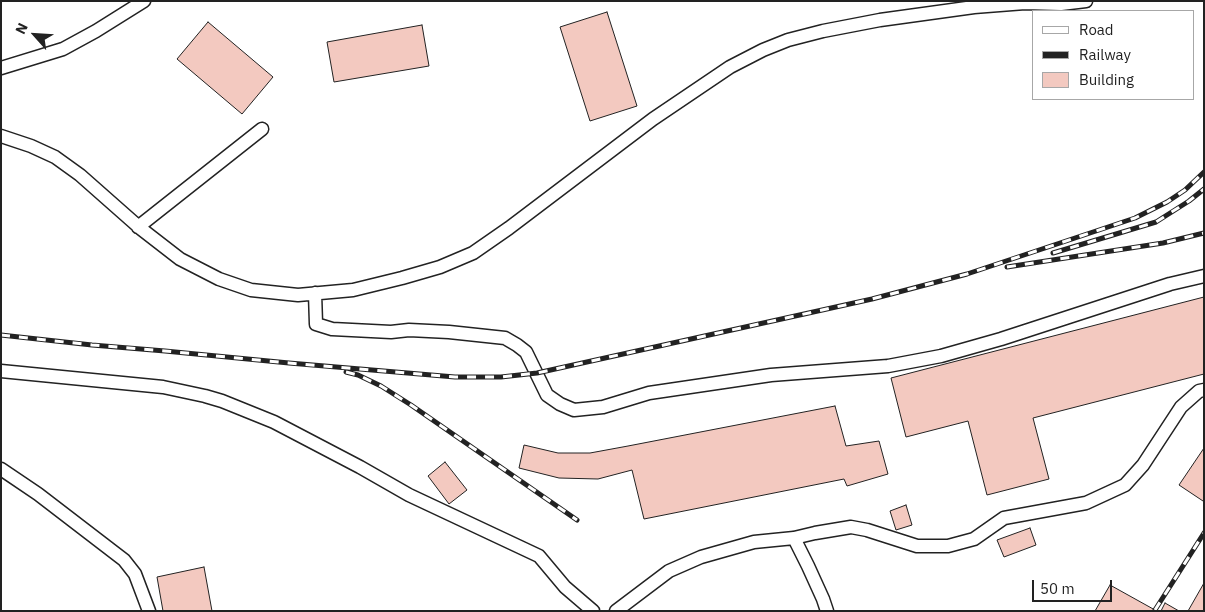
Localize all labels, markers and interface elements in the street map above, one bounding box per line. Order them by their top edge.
north arrow [10,10,60,60]
legend [1032,10,1195,100]
text: N [11,20,32,37]
text: Road [1079,20,1114,39]
text: Railway [1079,45,1131,64]
text: Building [1079,70,1134,89]
scale bar [1035,570,1115,602]
text: 50 m [1040,579,1075,598]

